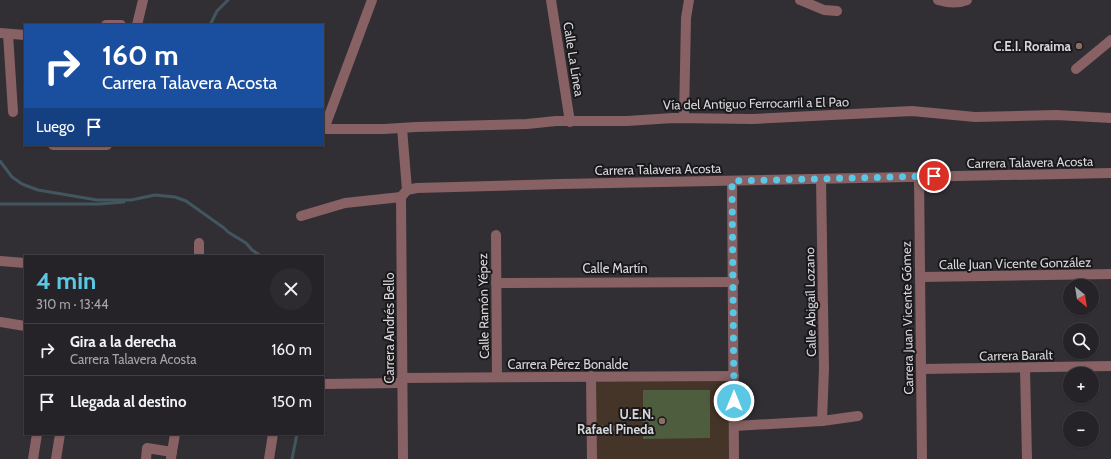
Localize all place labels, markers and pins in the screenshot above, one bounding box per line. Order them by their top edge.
place label: C.E.I. Roraima [994,38,1072,54]
marker: C.E.I. Roraima [1074,41,1084,51]
pin [917,159,951,193]
place label: U.E.N. Rafael Pineda [577,406,655,437]
marker: U.E.N. Rafael Pineda [657,416,667,426]

